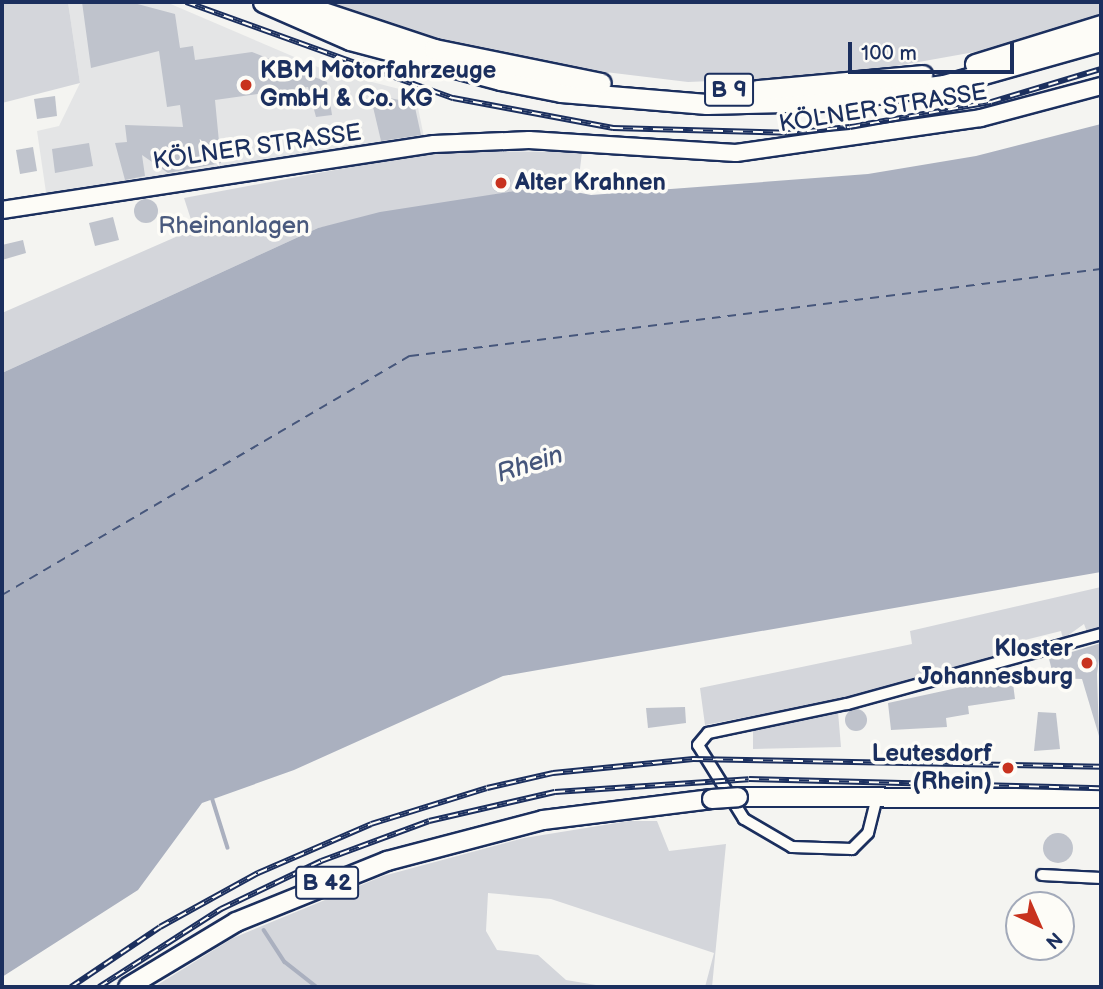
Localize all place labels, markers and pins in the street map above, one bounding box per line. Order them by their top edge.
place label: KBM Motorfahrzeuge GmbH & Co. KG [260,57,496,113]
marker: KBM Motorfahrzeuge GmbH & Co. KG [238,77,254,93]
place label: Alter Krahnen [515,169,666,197]
marker: Alter Krahnen [493,175,509,191]
place label: Kloster Johannesburg [918,635,1073,691]
marker: Kloster Johannesburg [1079,655,1095,671]
place label: Leutesdorf (Rhein) [872,740,992,796]
marker: Leutesdorf (Rhein) [998,758,1018,778]

